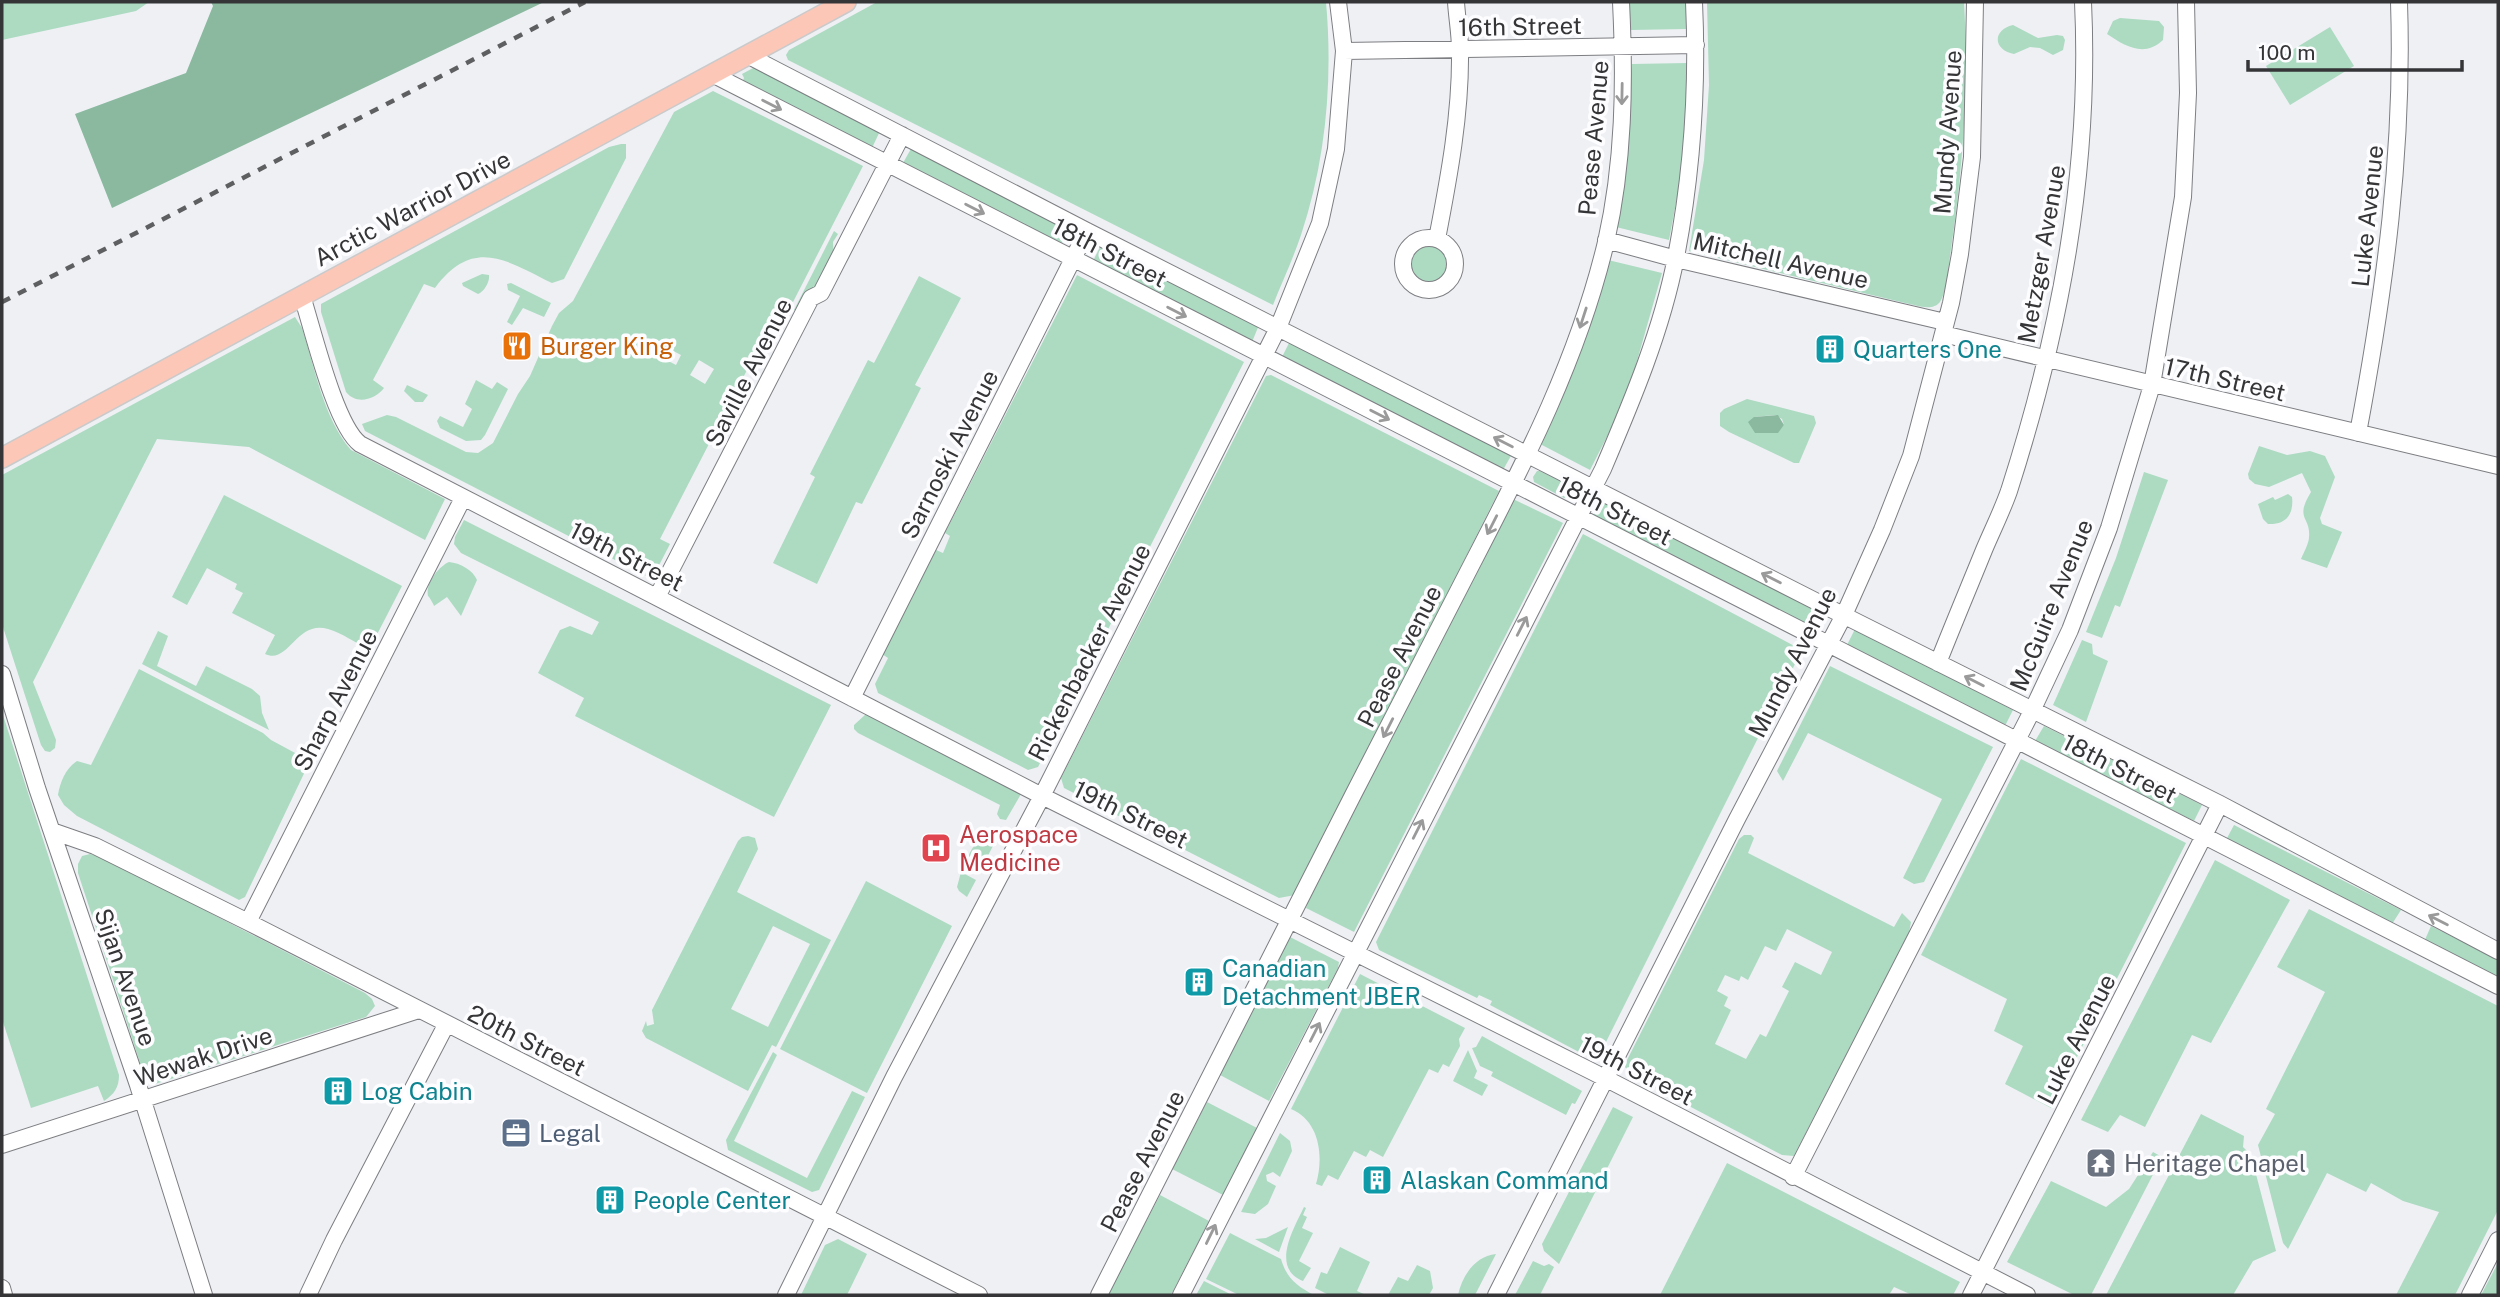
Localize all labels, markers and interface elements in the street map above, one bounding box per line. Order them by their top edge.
street label: 16th Street [1458,11,1582,41]
scale bar [2248,28,2462,72]
text: 100 m [2258,40,2315,65]
street label: Mundy Avenue [1927,49,1967,215]
street label: Pease Avenue [1572,59,1614,217]
one-way arrow [1615,83,1629,106]
one-way arrow [762,98,782,112]
street label: Arctic Warrior Drive [309,144,515,272]
street label: Luke Avenue [2346,144,2388,288]
street label: Metzger Avenue [2012,163,2070,345]
one-way arrow [964,202,985,216]
street label: 18th Street [1048,211,1172,293]
street label: Mitchell Avenue [1691,226,1871,294]
street label: Saville Avenue [699,293,797,451]
one-way arrow [1166,306,1187,320]
one-way arrow [1576,306,1589,328]
restaurant icon: Burger King [500,329,534,363]
place label: Burger King [540,332,674,360]
building icon: Quarters One [1813,332,1847,366]
place label: Quarters One [1853,335,2002,363]
street label: 17th Street [2162,351,2288,407]
street label: Sarnoski Avenue [894,365,1004,543]
one-way arrow [1369,409,1390,423]
one-way arrow [1493,434,1514,448]
street label: 18th Street [1553,469,1677,551]
street label: 19th Street [565,515,689,597]
one-way arrow [1485,515,1499,535]
street label: McGuire Avenue [2004,515,2098,695]
street label: Rickenbacker Avenue [1022,539,1156,765]
one-way arrow [1761,571,1782,585]
street label: Pease Avenue [1351,580,1447,732]
street label: Mundy Avenue [1742,582,1842,742]
one-way arrow [1515,617,1529,637]
street label: Sharp Avenue [287,625,383,775]
one-way arrow [1964,674,1985,688]
one-way arrow [1380,717,1394,738]
street label: 18th Street [2058,727,2182,809]
street label: 19th Street [1069,774,1193,854]
one-way arrow [1412,819,1426,840]
place label: Aerospace Medicine [959,820,1078,876]
hospital icon: Aerospace Medicine [919,831,953,865]
street label: Sijan Avenue [89,905,163,1049]
one-way arrow [2428,912,2449,926]
place label: Canadian Detachment JBER [1222,954,1421,1010]
building icon: Canadian Detachment JBER [1182,965,1216,999]
street label: Luke Avenue [2031,969,2121,1109]
street label: 20th Street [464,998,590,1082]
street label: Wewak Drive [130,1020,276,1092]
one-way arrow [1308,1022,1322,1043]
street label: 19th Street [1575,1029,1699,1111]
building icon: Log Cabin [321,1074,355,1108]
place label: Log Cabin [361,1077,473,1105]
street label: Pease Avenue [1094,1085,1190,1237]
office icon: Legal [499,1116,533,1150]
place label: Legal [539,1119,601,1147]
temple icon: Heritage Chapel [2084,1146,2118,1180]
place label: Heritage Chapel [2124,1149,2306,1177]
building icon: Alaskan Command [1360,1163,1394,1197]
place label: Alaskan Command [1400,1166,1609,1194]
building icon: People Center [593,1183,627,1217]
place label: People Center [633,1186,791,1214]
one-way arrow [1204,1224,1218,1245]

